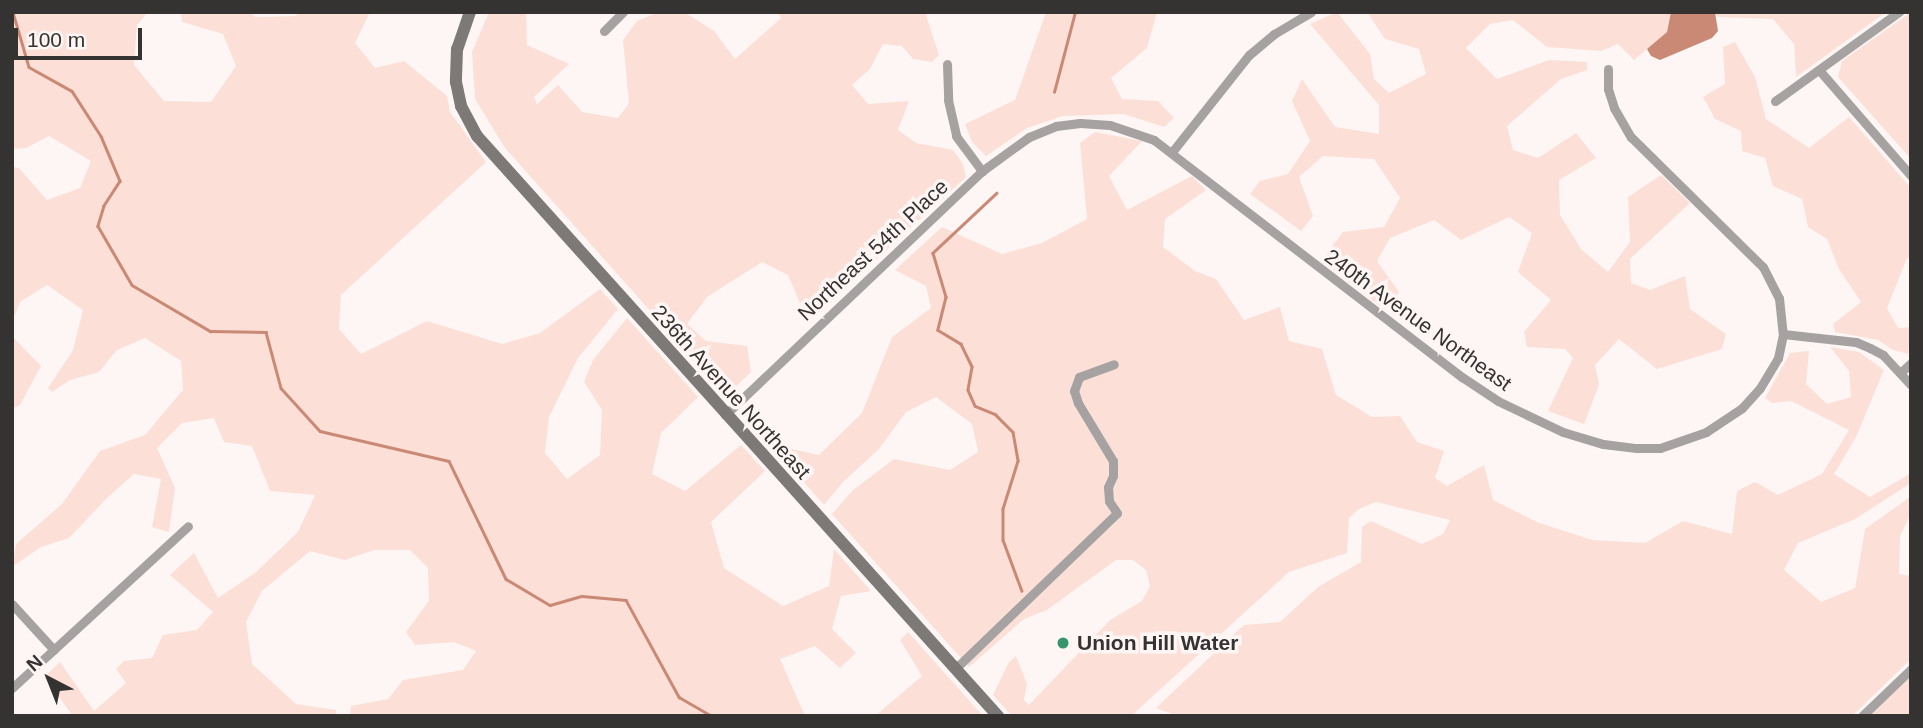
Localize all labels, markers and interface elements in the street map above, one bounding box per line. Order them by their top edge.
scale bar [18,14,145,58]
text: 100 m [27,28,85,51]
street label: Northeast 54th Place [793,174,953,326]
street label: 240th Avenue Northeast [1319,243,1517,397]
street label: 236th Avenue Northeast [646,300,816,484]
place label: Union Hill Water [1077,630,1238,656]
marker: Union Hill Water [1055,635,1071,651]
north arrow [14,644,84,714]
text: N [22,651,47,675]

